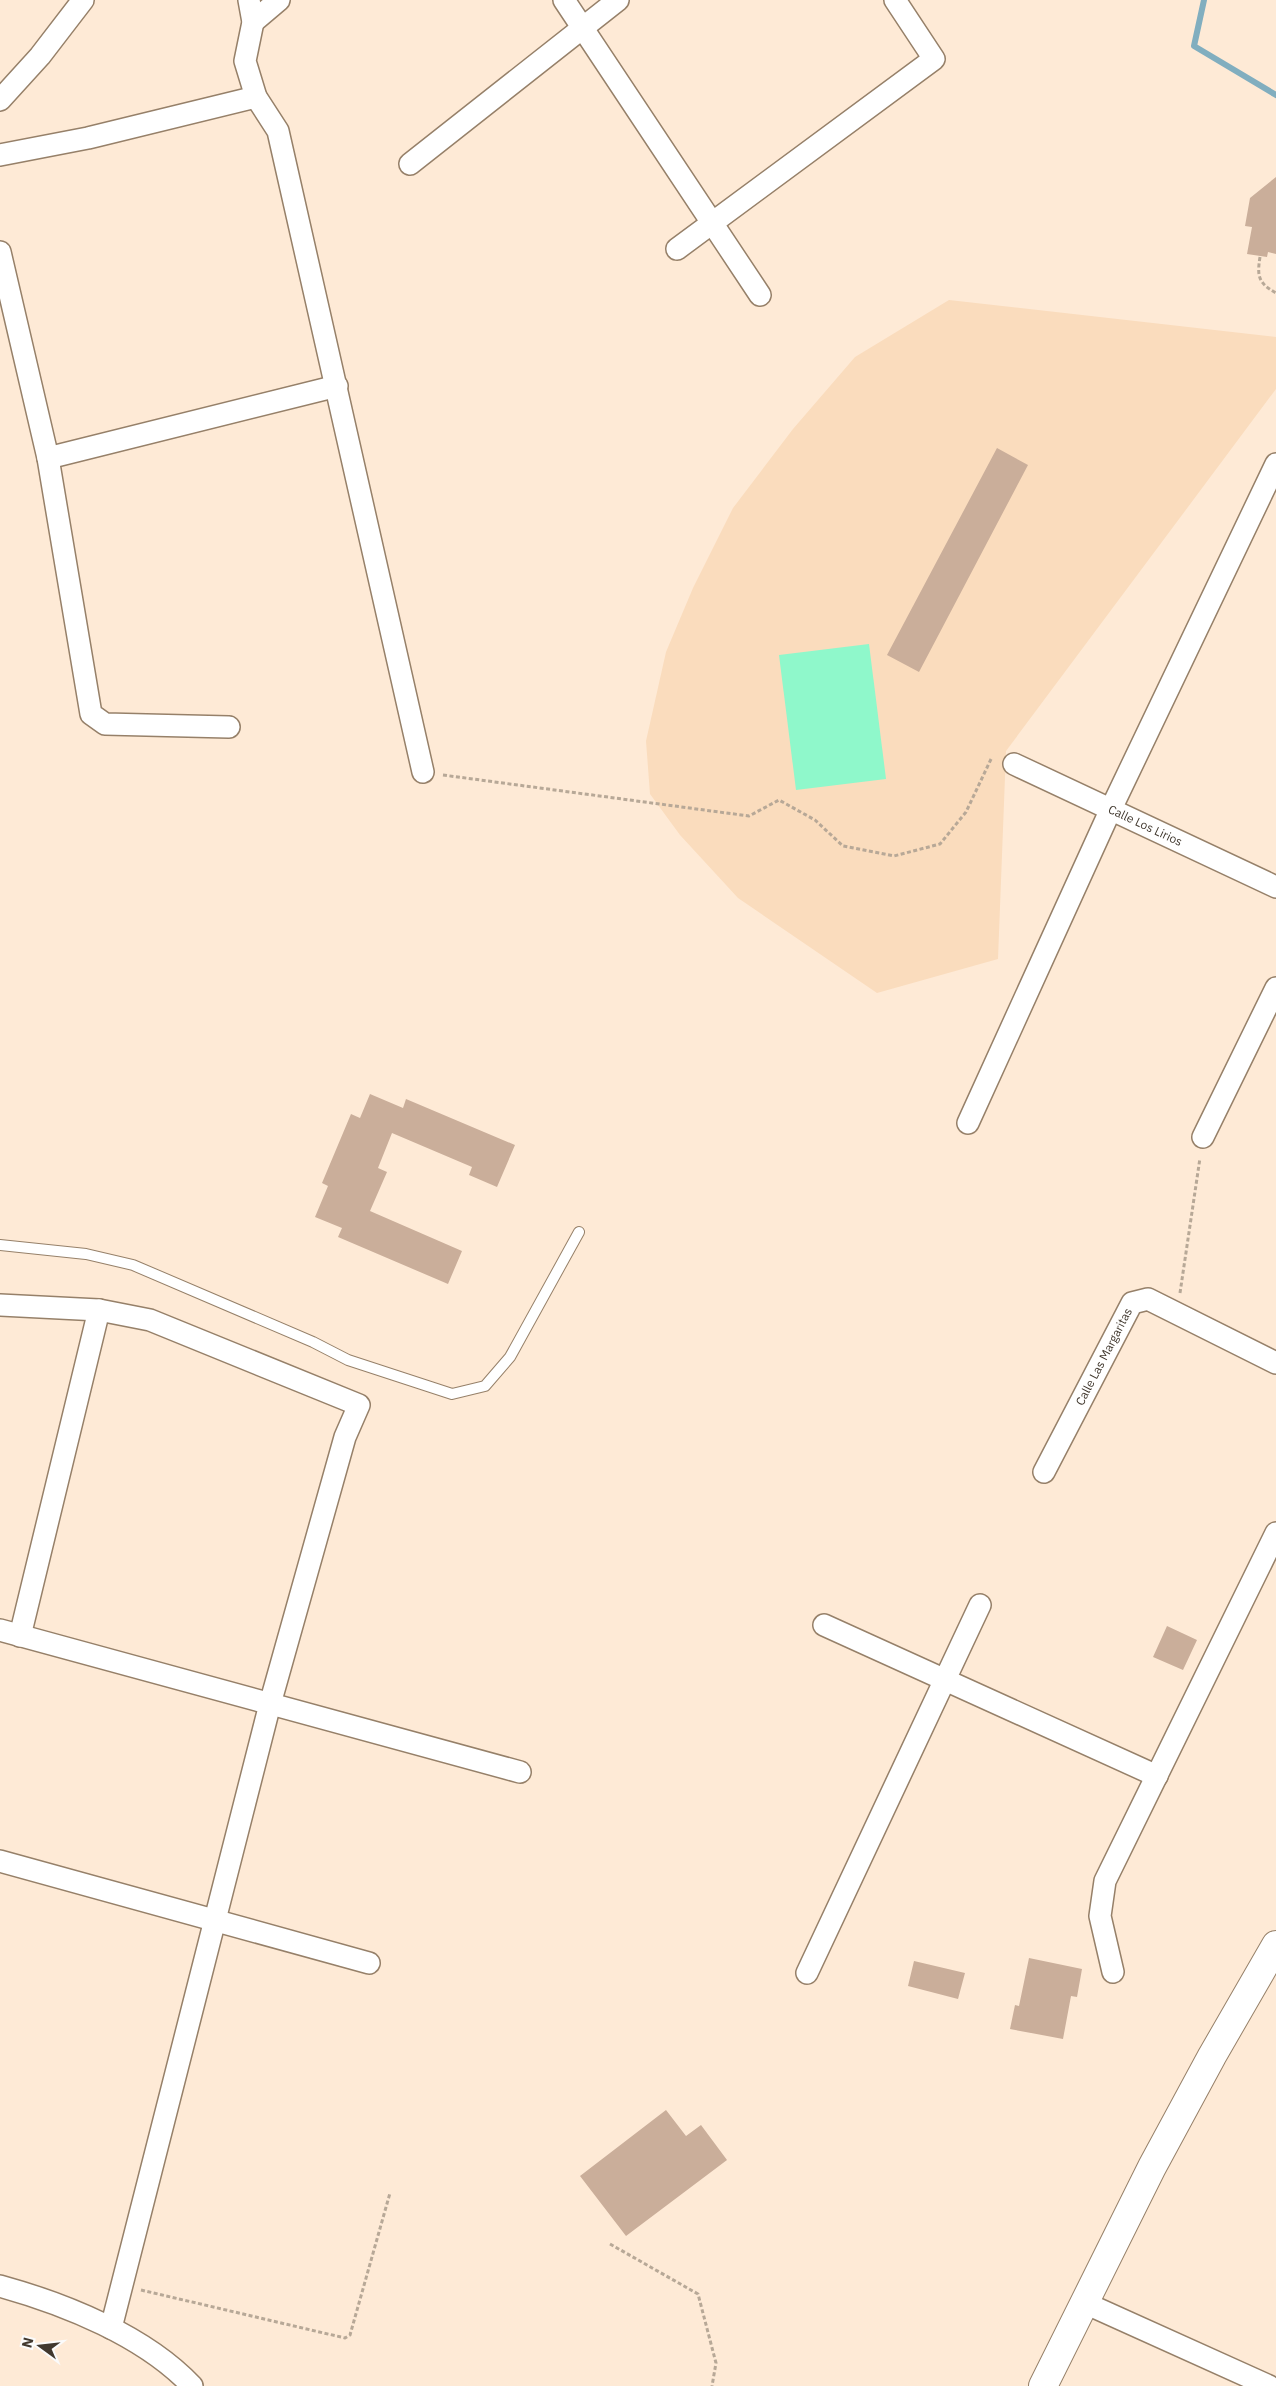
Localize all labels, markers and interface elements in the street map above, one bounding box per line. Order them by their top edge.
street label: Calle Los Lirios [1106,801,1185,849]
street label: Calle Las Margaritas [1072,1305,1135,1408]
north arrow [15,2321,65,2371]
text: N [17,2335,37,2350]

